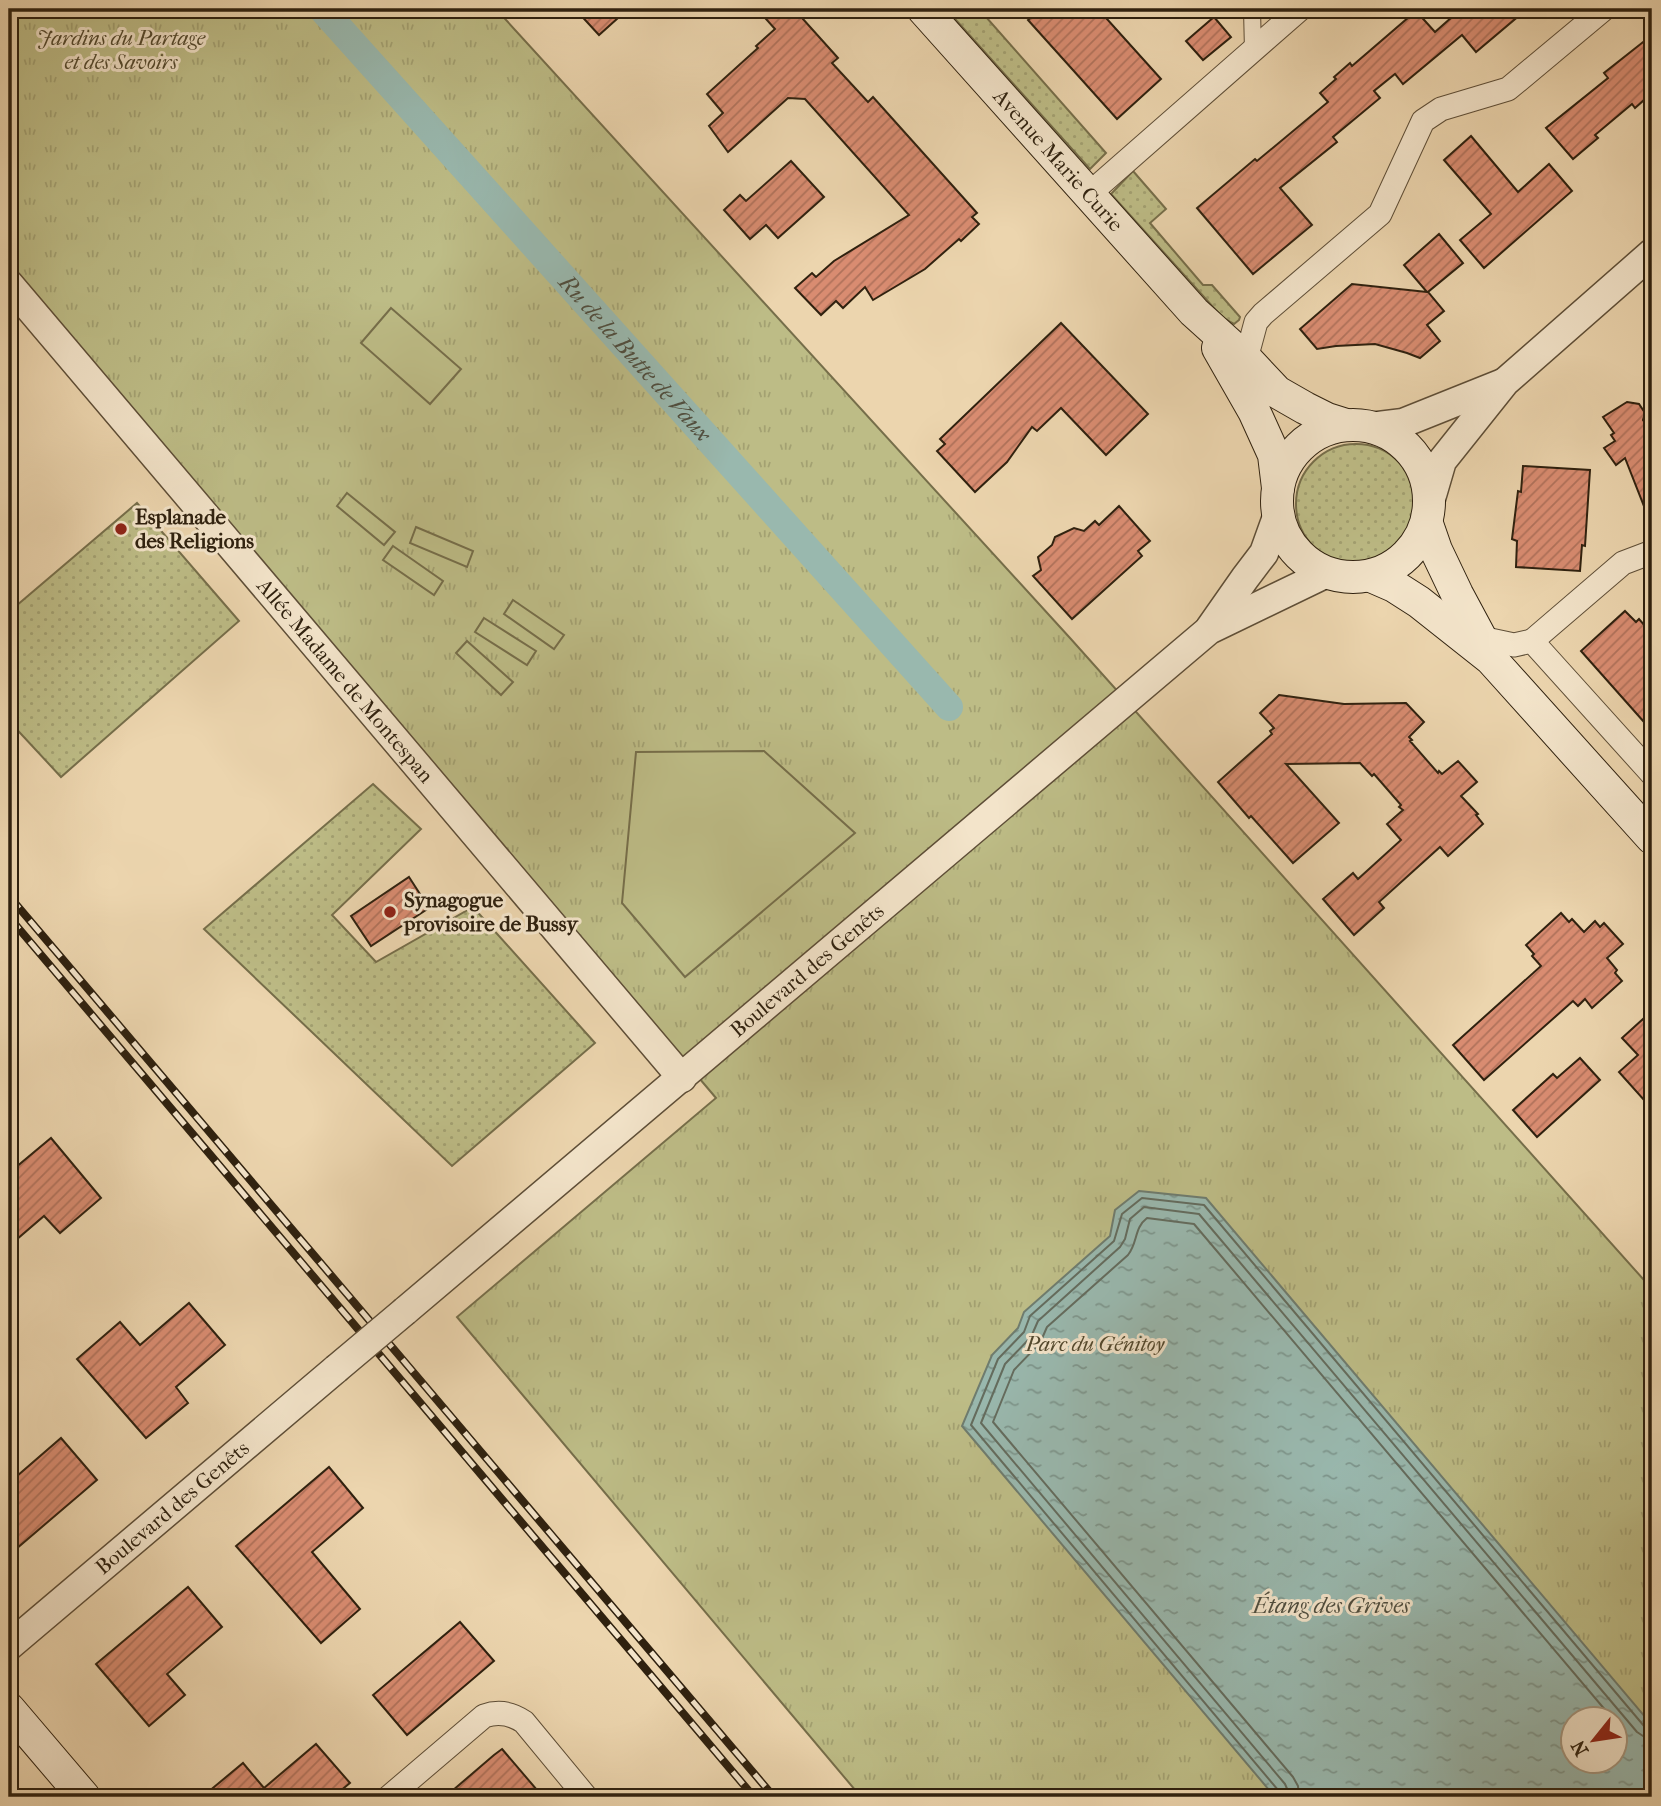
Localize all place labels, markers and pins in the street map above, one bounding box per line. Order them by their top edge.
place label: Esplanade des Religions [135,505,254,553]
marker: Esplanade des Religions [113,521,129,537]
place label: Synagogue provisoire de Bussy [403,888,579,936]
marker: Synagogue provisoire de Bussy [382,904,398,920]

